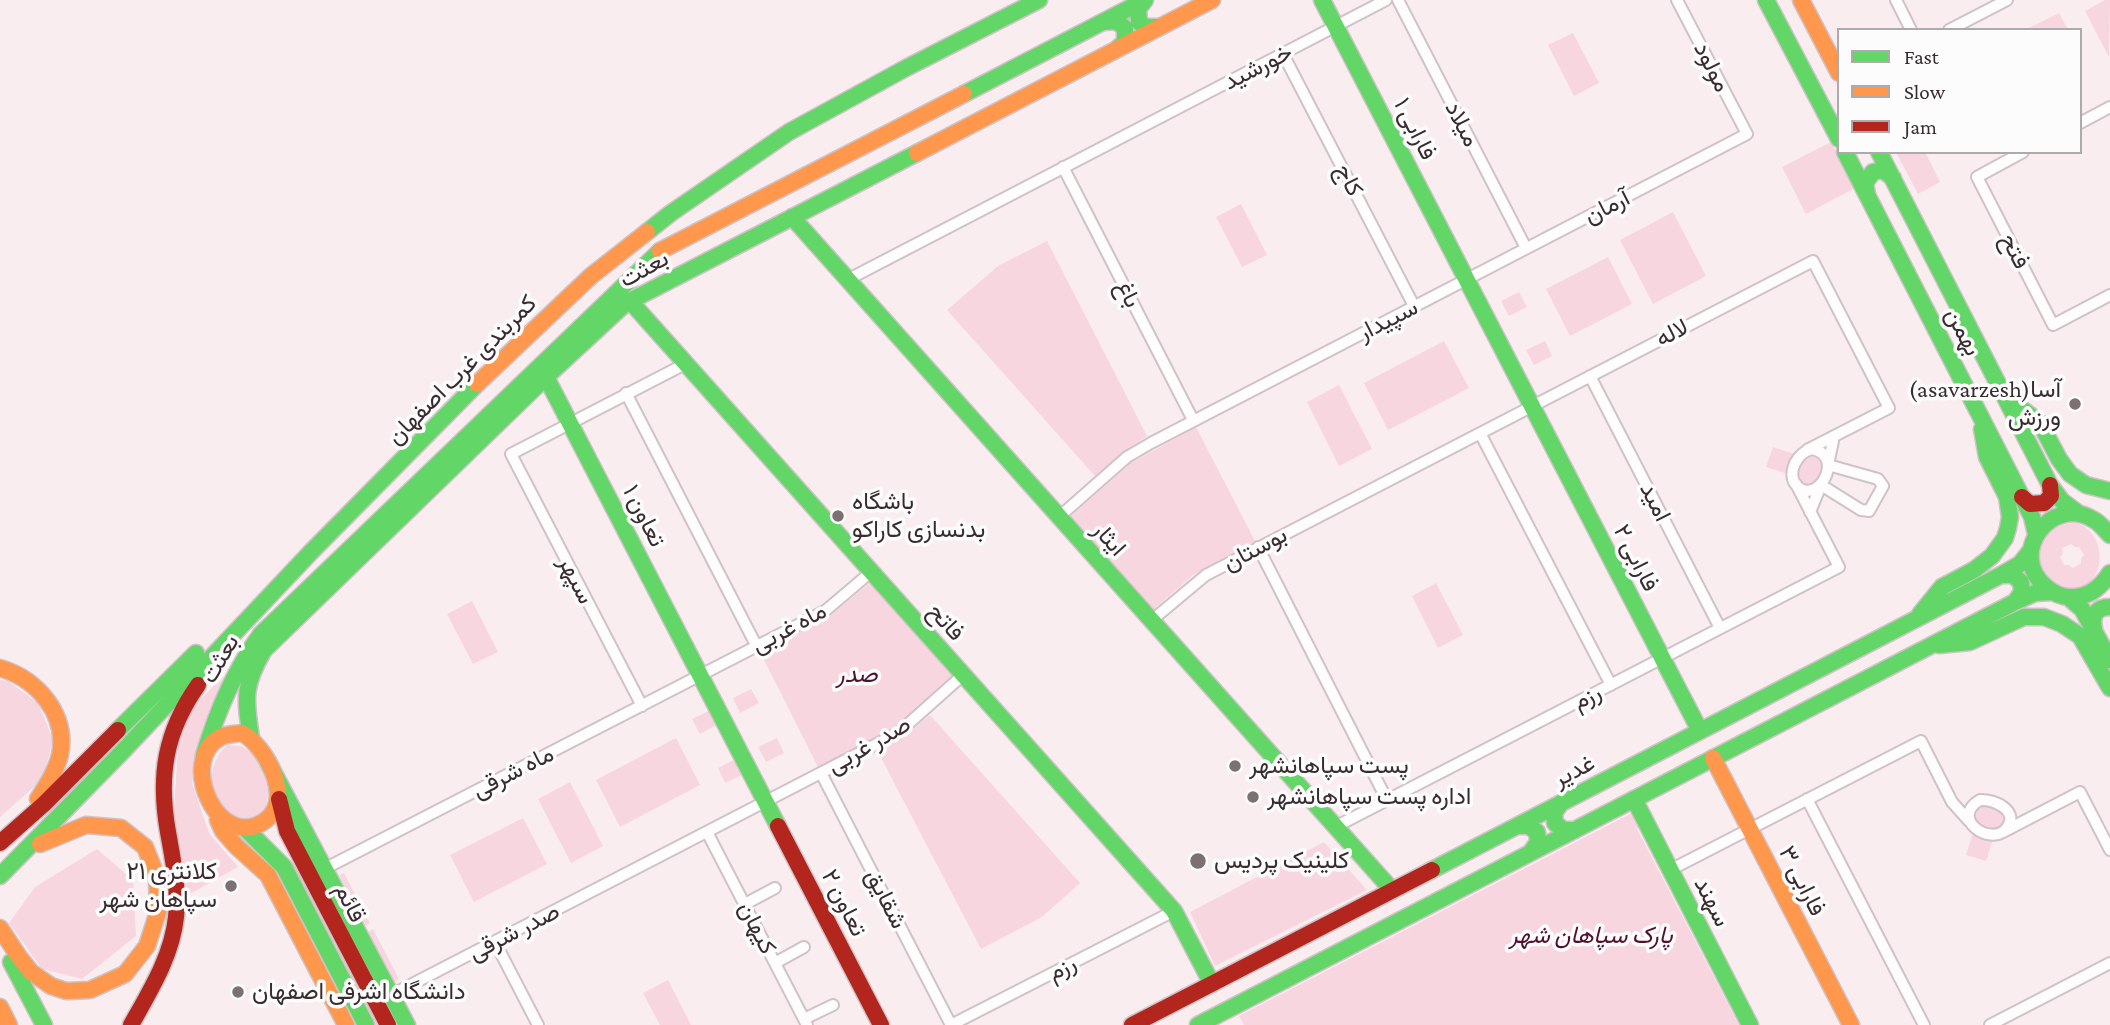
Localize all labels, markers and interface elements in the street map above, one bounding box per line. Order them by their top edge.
legend [1837,28,2082,154]
street label: خورشید [1219,37,1297,97]
street label: مولود [1687,37,1737,97]
text: Fast [1904,45,1939,69]
text: Slow [1904,80,1945,104]
street label: فارابی ۱ [1387,93,1443,165]
street label: میلاد [1438,96,1486,152]
text: Jam [1904,115,1937,139]
street label: کاج [1329,159,1369,201]
street label: آرمان [1579,183,1635,231]
street label: فتح [1994,228,2036,274]
street label: بعثت [614,244,674,294]
street label: باغ [1109,275,1147,313]
street label: کمربندی غرب اصفهان [381,289,543,451]
street label: سپیدار [1353,293,1423,347]
street label: بهمن [1939,303,1987,361]
street label: لاله [1651,313,1693,353]
place label: (asavarzesh)آسا ورزش [1908,376,2061,432]
marker: (asavarzesh)آسا ورزش [2067,396,2083,412]
street label: امید [1633,478,1677,526]
street label: تعاون ۱ [616,480,672,552]
place label: باشگاه بدنسازی کاراکو [852,488,985,544]
marker: باشگاه بدنسازی کاراکو [830,508,846,524]
street label: ایثار [1086,516,1132,562]
street label: بوستان [1218,520,1292,578]
street label: فارابی ۲ [1607,520,1665,596]
street label: سپهر [552,551,600,609]
street label: ماه غربی [747,596,831,660]
street label: فاتح [922,597,970,647]
street label: بعثت [195,629,245,689]
park label: صدر [836,661,878,689]
street label: رزم [1568,678,1606,716]
street label: صدر غربی [822,710,916,780]
street label: ماه شرقی [467,739,559,805]
street label: غدیر [1548,748,1600,794]
place label: پست سپاهانشهر [1249,752,1409,780]
marker: پست سپاهانشهر [1227,758,1243,774]
place label: اداره پست سپاهانشهر [1267,783,1471,811]
marker: اداره پست سپاهانشهر [1245,789,1261,805]
street label: فارابی ۳ [1772,841,1832,921]
place label: کلینیک پردیس [1214,847,1349,875]
marker: کلینیک پردیس [1188,851,1208,871]
place label: کلانتری ۲۱ سپاهان شهر [99,858,217,914]
street label: شقایق [859,864,913,934]
street label: تعاون ۲ [815,865,873,941]
street label: سهند [1687,872,1737,932]
marker: کلانتری ۲۱ سپاهان شهر [223,878,239,894]
street label: قائم [328,879,372,927]
street label: صدر شرقی [464,897,564,967]
street label: کیهان [732,897,782,959]
park label: پارک سپاهان شهر [1509,922,1673,950]
street label: رزم [1043,949,1081,987]
place label: دانشگاه اشرفی اصفهان [252,978,466,1006]
marker: دانشگاه اشرفی اصفهان [230,984,246,1000]

